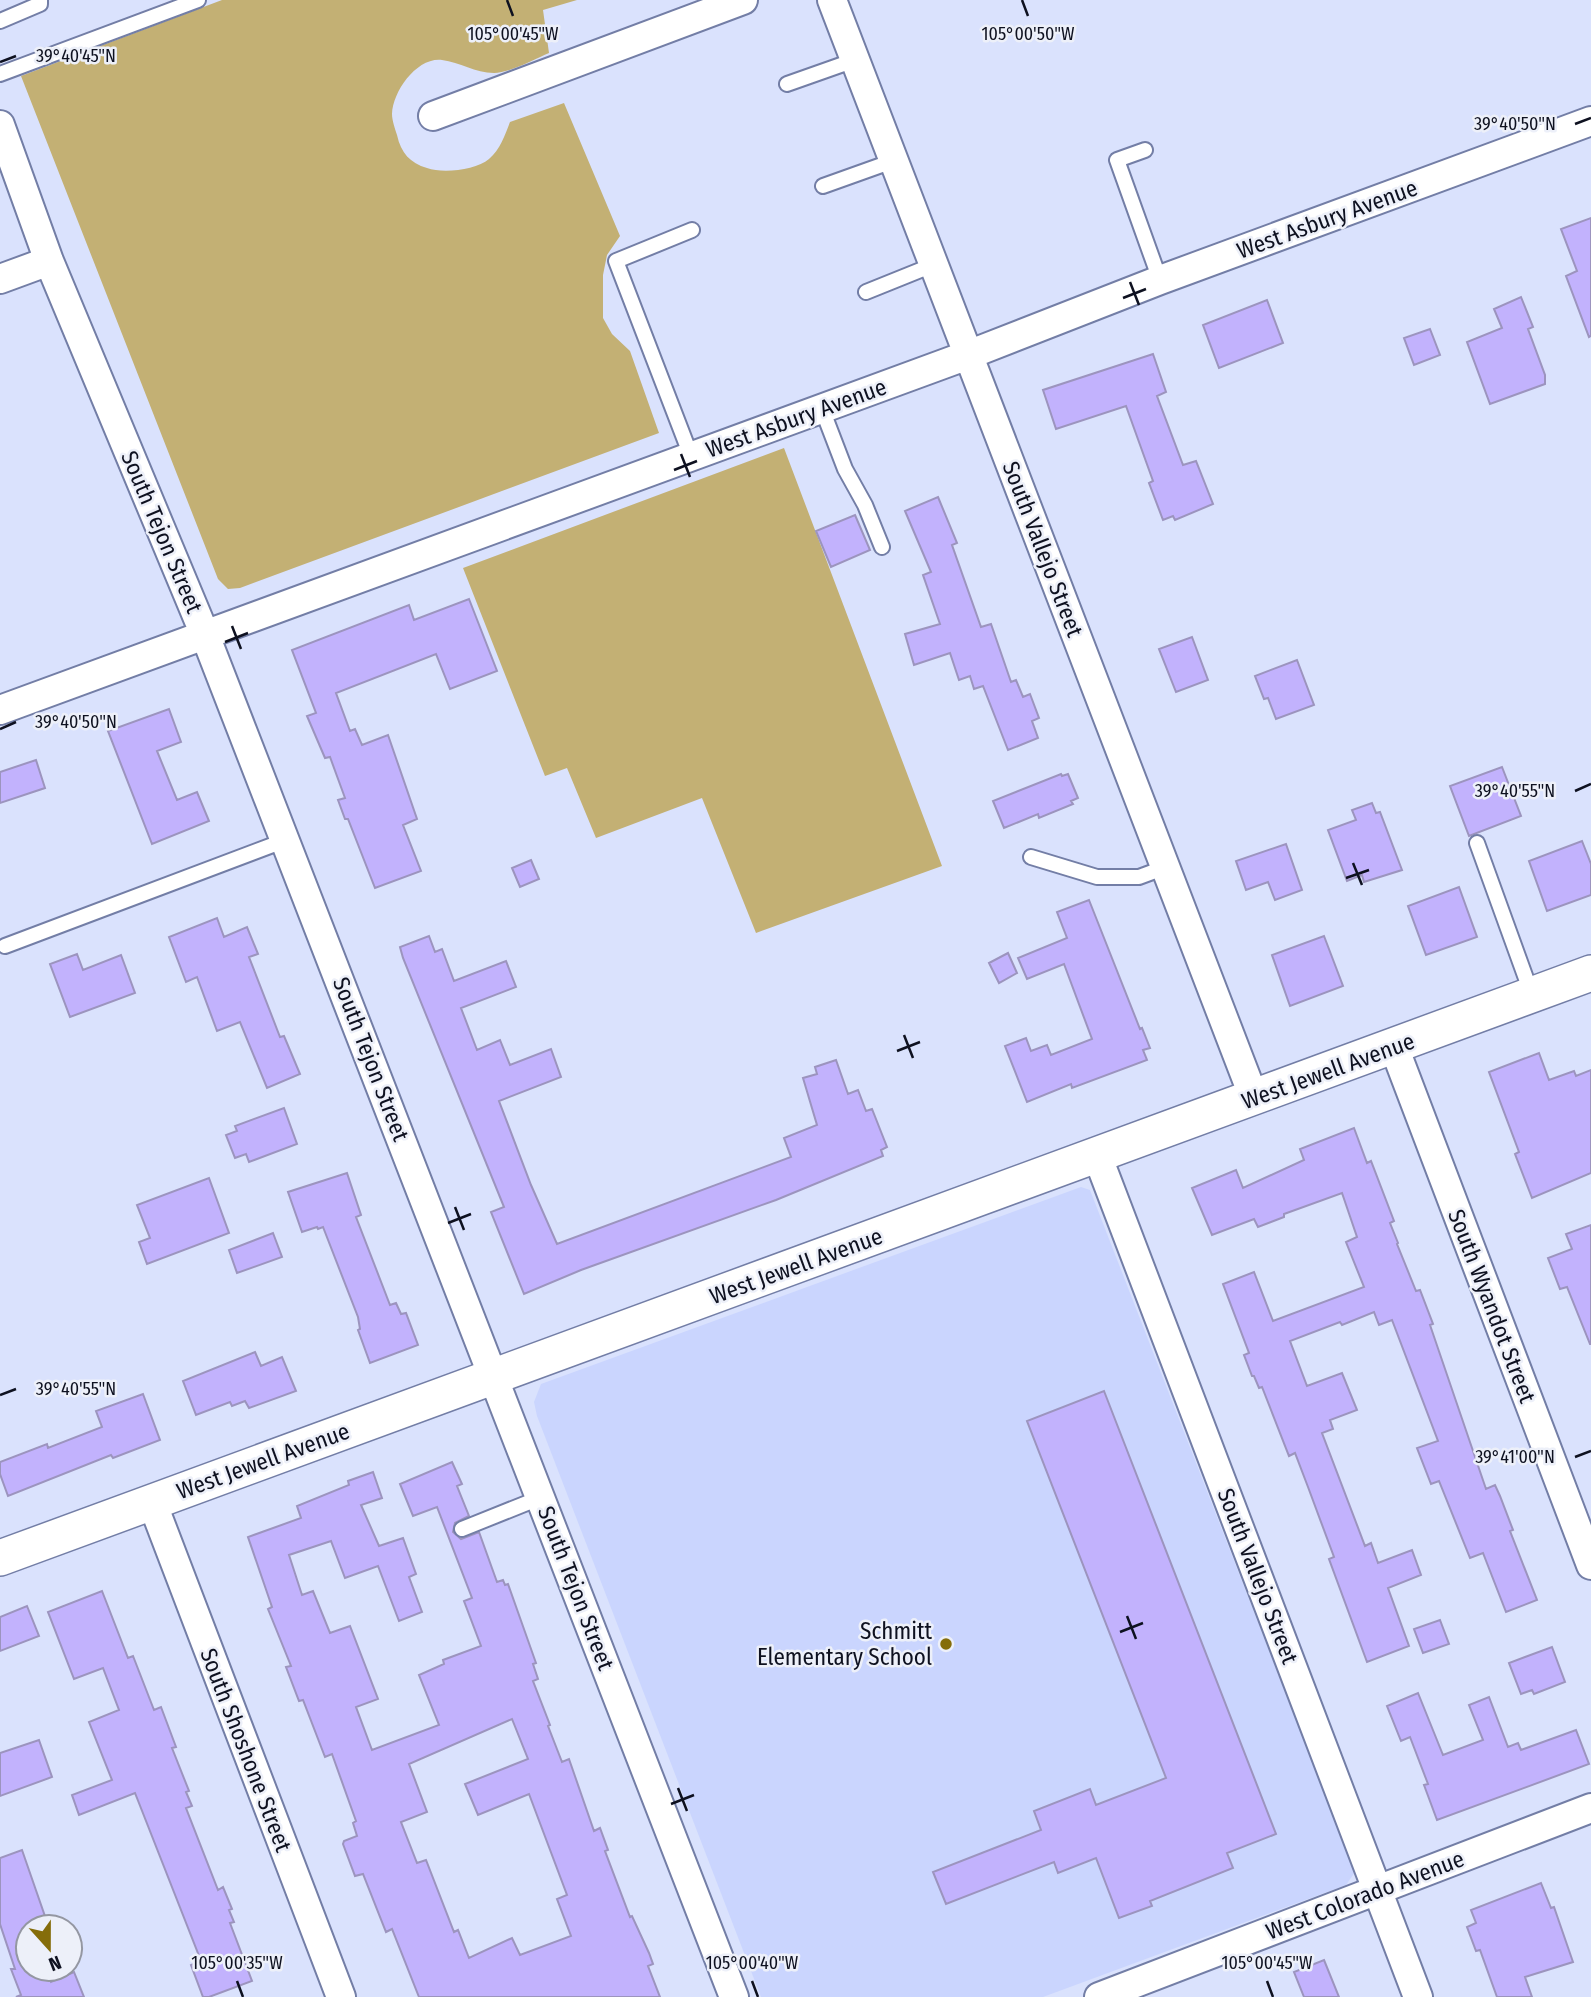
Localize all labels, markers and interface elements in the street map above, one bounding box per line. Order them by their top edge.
text: 105°00'45"W [468,23,559,45]
text: 105°00'50"W [982,23,1075,45]
text: 39°40'45"N [36,45,116,67]
text: 39°40'50"N [1474,113,1556,135]
street label: West Asbury Avenue [1233,173,1421,265]
street label: West Asbury Avenue [702,372,890,464]
street label: South Tejon Street [115,447,209,618]
street label: South Vallejo Street [997,457,1090,641]
text: 39°40'50"N [35,711,117,733]
text: 39°40'55"N [1475,780,1555,802]
street label: South Tejon Street [327,973,415,1145]
street label: West Jewell Avenue [1238,1027,1418,1115]
street label: South Wyandot Street [1442,1205,1542,1407]
street label: West Jewell Avenue [706,1222,886,1310]
text: 39°40'55"N [36,1378,116,1400]
street label: West Jewell Avenue [173,1417,353,1505]
text: 39°41'00"N [1475,1446,1555,1468]
street label: South Vallejo Street [1212,1484,1305,1668]
street label: South Tejon Street [532,1502,620,1674]
place label: Schmitt Elementary School [757,1617,932,1671]
marker: Schmitt Elementary School [938,1636,954,1652]
street label: South Shoshone Street [194,1644,298,1856]
street label: West Colorado Avenue [1262,1844,1468,1946]
north arrow [14,1913,84,1983]
text: N [45,1951,64,1976]
text: 105°00'35"W [191,1952,283,1974]
text: 105°00'40"W [706,1952,799,1974]
text: 105°00'45"W [1222,1952,1313,1974]

